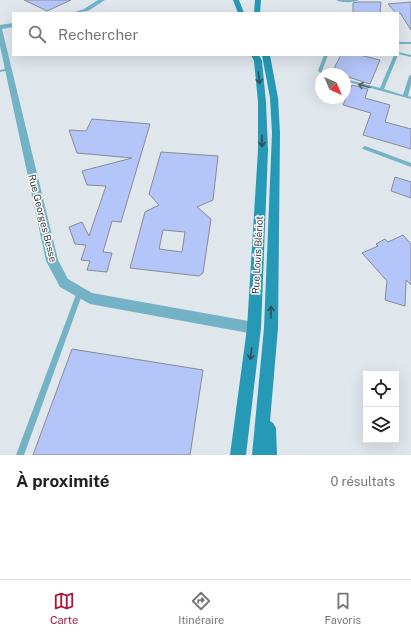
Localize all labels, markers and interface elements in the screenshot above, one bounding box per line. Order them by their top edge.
search box [12,12,399,56]
icon: search [26,23,48,45]
text: Rechercher [58,26,138,43]
north arrow [315,68,351,104]
one-way arrow [256,71,263,84]
one-way arrow [358,82,371,89]
one-way arrow [258,134,266,147]
street label: Rue Georges Besse [26,173,60,264]
street label: Rue Louis Blériot [249,215,265,294]
one-way arrow [268,306,275,319]
one-way arrow [247,347,255,360]
map controls [363,371,399,443]
button: locate [363,371,399,407]
button: layers [363,407,399,443]
text: À proximité [16,471,110,491]
text: 0 résultats [330,474,395,489]
tab: Carte [50,590,78,626]
tab: Itinéraire [178,590,224,626]
tab: Favoris [324,590,361,626]

